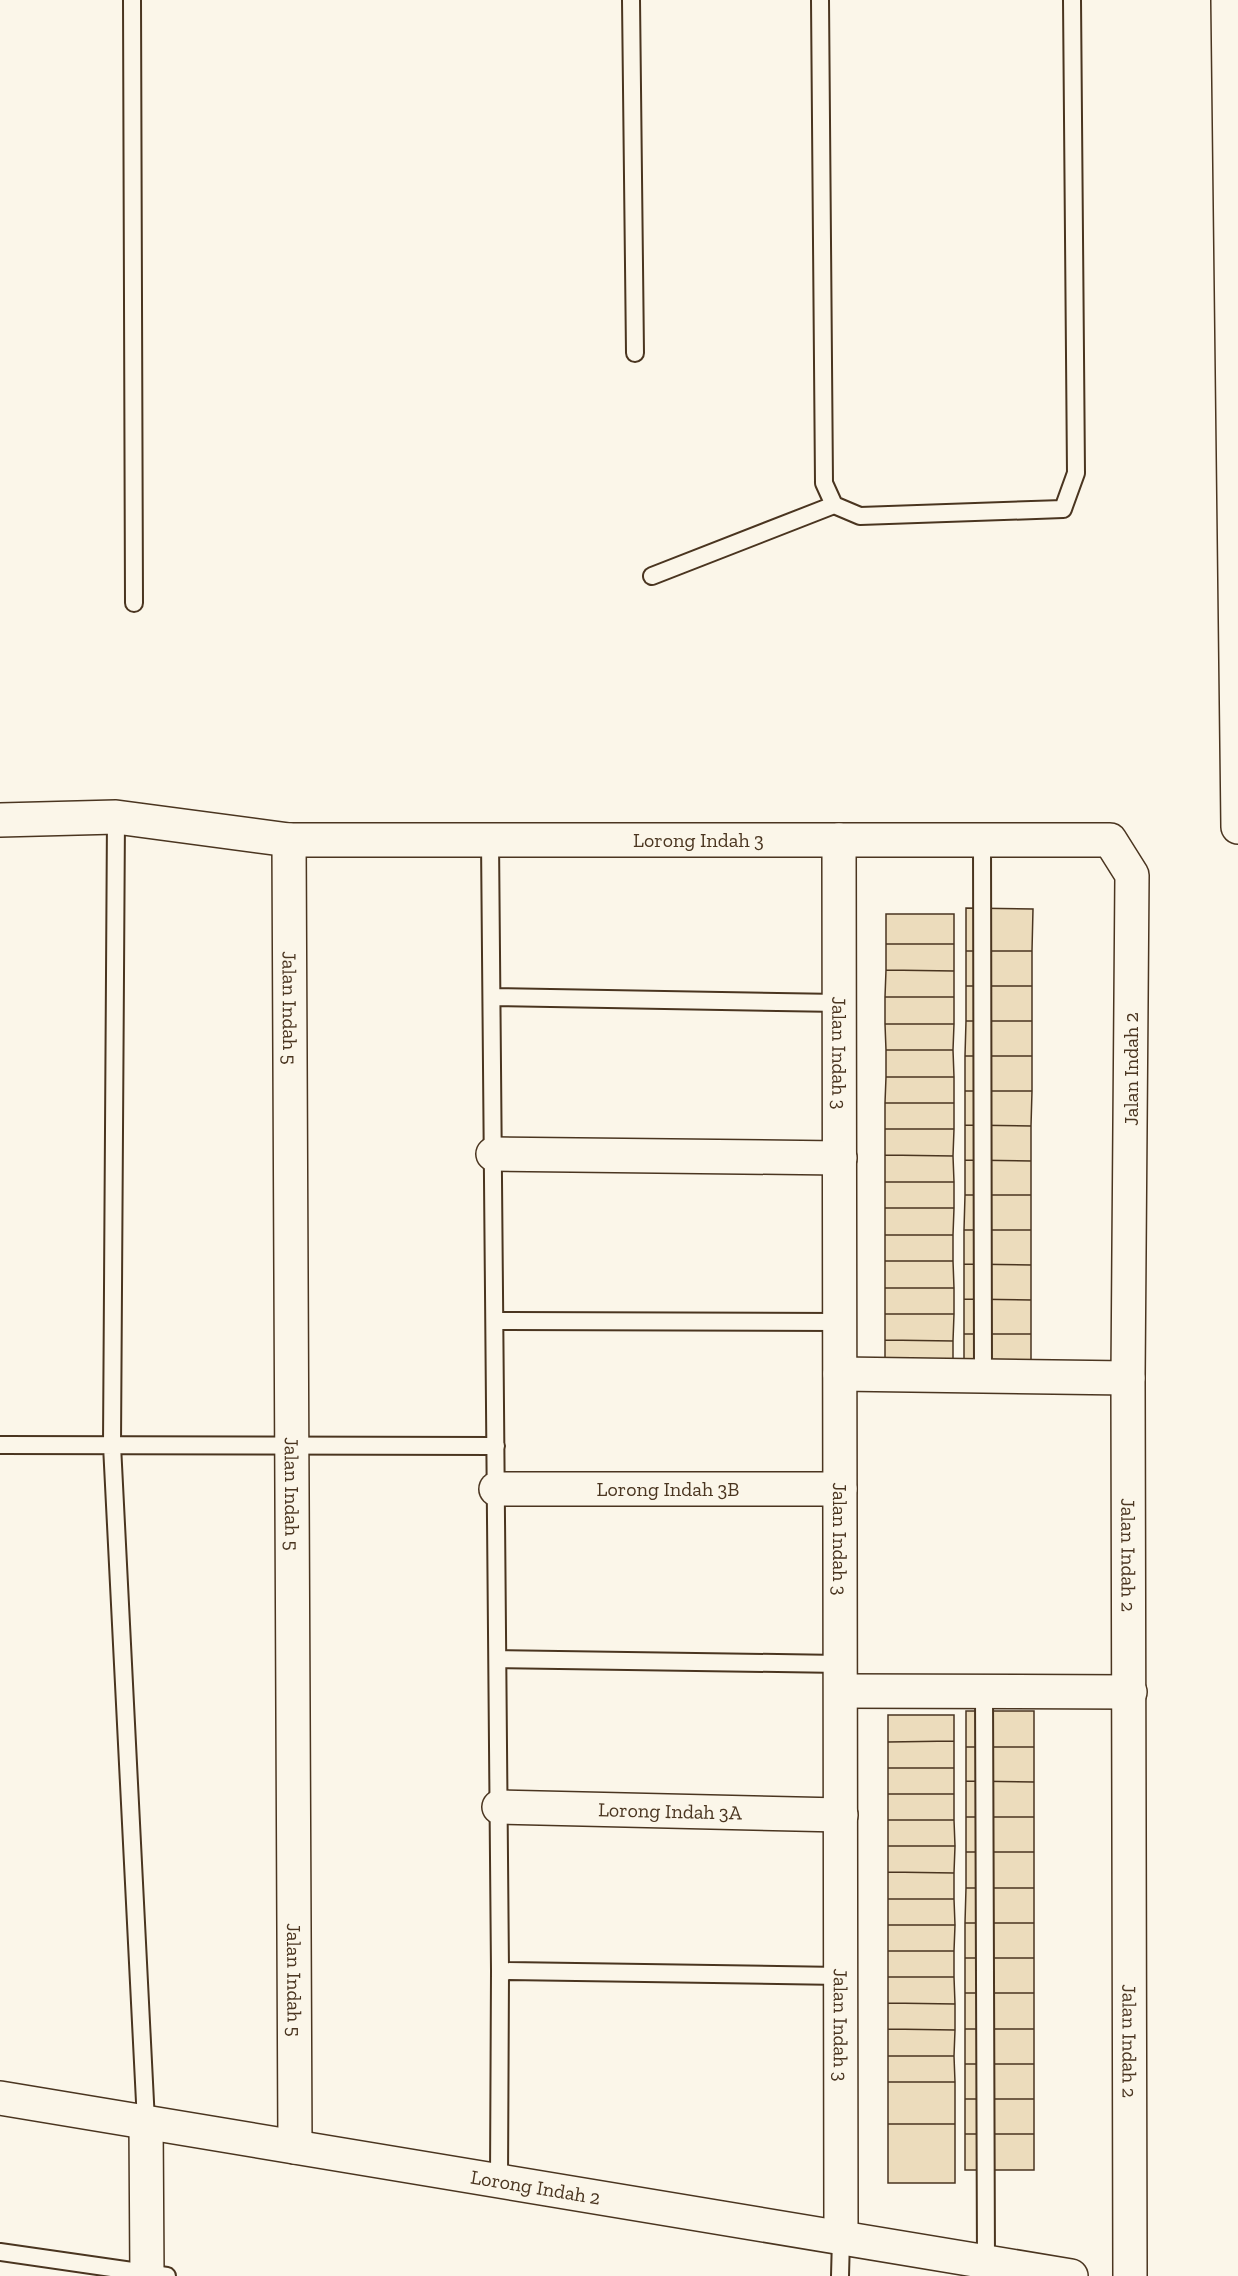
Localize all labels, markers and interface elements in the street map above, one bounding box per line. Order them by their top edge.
street label: Lorong Indah 3 [633,828,764,852]
street label: Jalan Indah 5 [278,951,302,1065]
street label: Jalan Indah 3 [827,996,851,1110]
street label: Jalan Indah 2 [1119,1012,1143,1126]
street label: Jalan Indah 5 [280,1437,304,1551]
street label: Lorong Indah 3B [597,1477,739,1501]
street label: Jalan Indah 3 [828,1482,852,1596]
street label: Jalan Indah 2 [1116,1498,1141,1612]
street label: Lorong Indah 3A [598,1797,743,1825]
street label: Jalan Indah 5 [282,1923,306,2037]
street label: Jalan Indah 3 [829,1968,853,2082]
street label: Jalan Indah 2 [1117,1984,1142,2098]
street label: Lorong Indah 2 [469,2164,602,2210]

